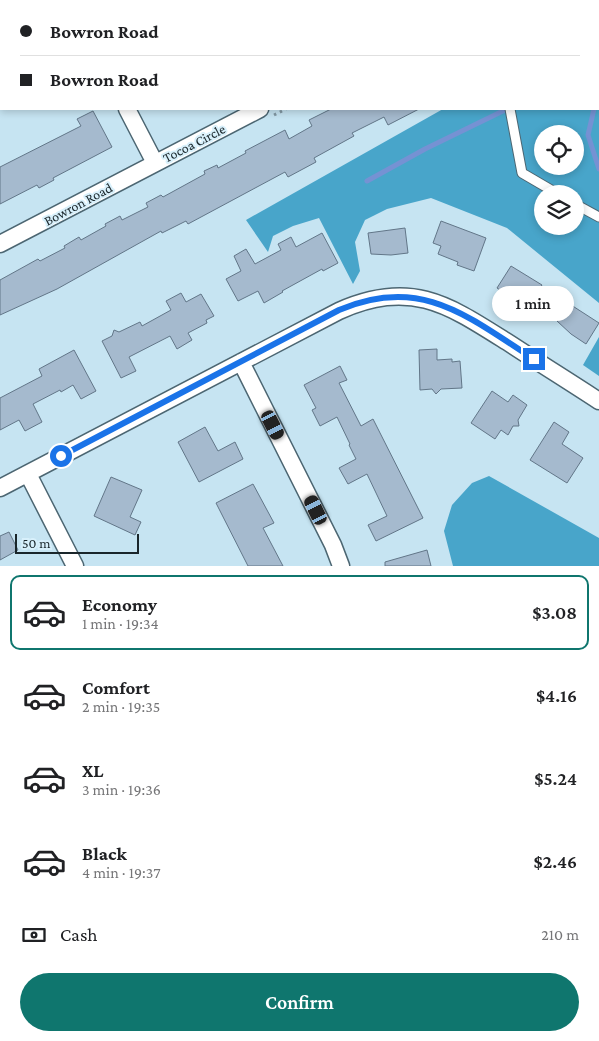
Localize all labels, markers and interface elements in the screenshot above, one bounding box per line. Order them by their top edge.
text: Bowron Road [50,21,159,42]
text: Bowron Road [50,69,159,90]
street label: Tocoa Circle [160,120,228,166]
map controls [534,125,584,235]
button: locate [534,125,584,175]
street label: Bowron Road [41,179,115,229]
button: layers [534,185,584,235]
callout: 1 min [493,286,575,322]
text: 1 min [515,295,551,312]
route end [523,348,545,370]
car [259,408,286,442]
route start [50,445,72,467]
car [302,493,329,527]
scale bar [15,531,139,554]
text: 50 m [22,535,50,551]
icon: car [22,590,67,635]
text: Economy [82,594,157,615]
text: $3.08 [532,602,577,623]
text: 1 min · 19:34 [82,615,159,632]
icon: car [22,673,67,718]
text: Comfort [82,677,150,698]
text: $4.16 [536,685,577,706]
text: 2 min · 19:35 [82,698,160,715]
icon: car [22,756,67,801]
text: XL [82,760,104,781]
text: $5.24 [534,768,577,789]
text: 3 min · 19:36 [82,781,161,798]
icon: car [22,839,67,884]
text: Black [82,843,127,864]
text: $2.46 [534,851,577,872]
text: 4 min · 19:37 [82,864,161,881]
icon: cash [20,921,48,949]
text: Cash [60,924,98,945]
text: 210 m [541,926,579,943]
button: Confirm [20,973,579,1031]

